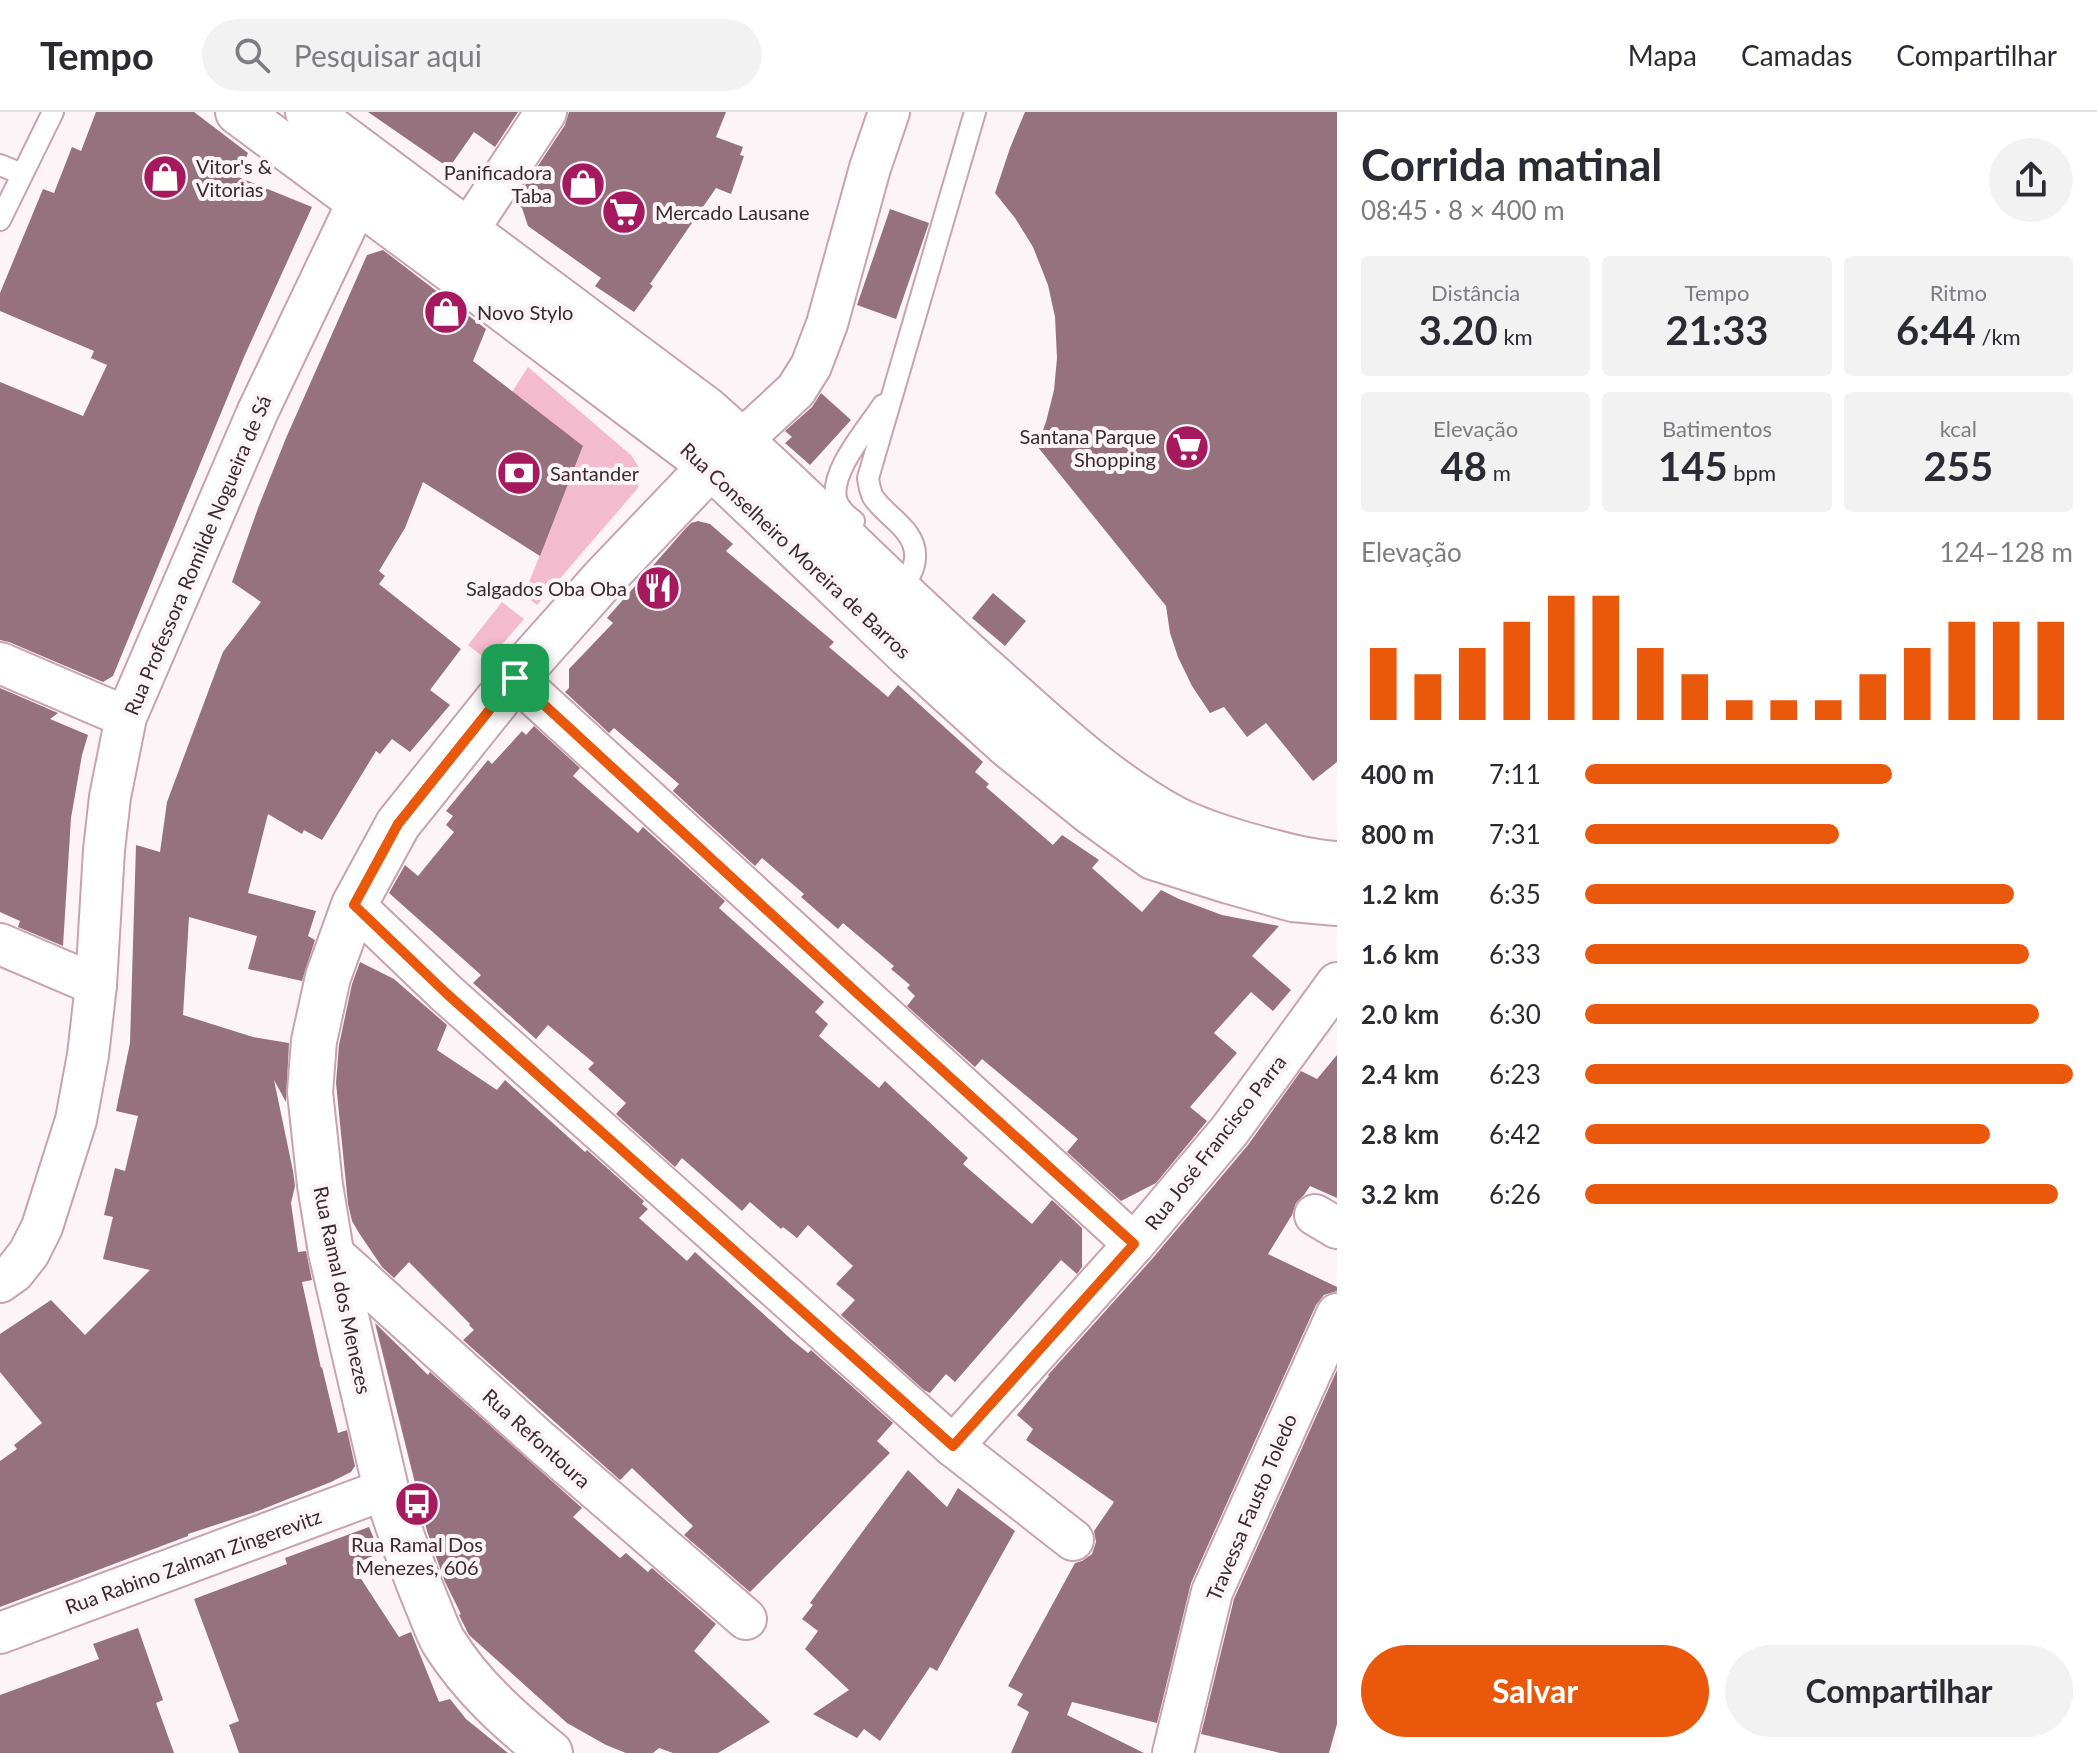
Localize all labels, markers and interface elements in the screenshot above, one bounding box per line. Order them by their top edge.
search box [202,19,762,91]
text: Tempo [40,32,154,78]
icon: search [230,33,274,77]
text: Pesquisar aqui [294,37,482,73]
text: Mapa [1628,38,1697,72]
text: Camadas [1741,38,1852,72]
text: Compartilhar [1896,38,2057,72]
text: Corrida matinal [1361,138,1662,190]
button: share [1989,138,2073,222]
shop icon: Vitor's & Vitorias [141,153,189,201]
place label: Vitor's & Vitorias [196,154,273,201]
place label: Panificadora Taba [444,160,552,207]
shop icon: Panificadora Taba [559,160,607,208]
supermarket icon: Mercado Lausane [600,188,648,236]
text: 08:45 · 8 × 400 m [1361,194,1565,226]
place label: Mercado Lausane [655,200,810,224]
text: Distância [1431,279,1520,306]
text: Tempo [1685,279,1749,306]
text: Ritmo [1930,279,1987,306]
shop icon: Novo Stylo [422,288,470,336]
place label: Novo Stylo [477,300,573,324]
text: 3.20 [1419,306,1498,354]
text: 21:33 [1665,306,1769,354]
text: 6:44 [1896,306,1976,354]
text: km [1498,323,1533,350]
text: /km [1976,323,2021,350]
street label: Rua Professora Romilde Nogueira de Sá [119,391,275,719]
text: Elevação [1433,415,1518,442]
text: Batimentos [1662,415,1772,442]
text: kcal [1940,415,1977,442]
supermarket icon: Santana Parque Shopping [1163,423,1211,471]
place label: Santana Parque Shopping [1020,424,1156,471]
street label: Rua Conselheiro Moreira de Barros [676,437,916,663]
text: 48 [1441,442,1487,490]
text: 145 [1658,442,1728,490]
text: 255 [1924,442,1993,490]
bank icon: Santander [495,449,543,497]
text: m [1487,459,1511,486]
text: bpm [1728,459,1776,486]
place label: Santander [550,461,640,485]
text: Elevação [1361,536,1462,568]
text: 124–128 m [1939,536,2073,568]
restaurant icon: Salgados Oba Oba [634,564,682,612]
place label: Salgados Oba Oba [466,576,627,600]
pin [481,644,549,712]
icon: arrive [493,656,537,700]
text: 400 m [1361,758,1434,790]
text: 7:11 [1489,758,1541,790]
text: 800 m [1361,818,1434,850]
text: 7:31 [1489,818,1541,850]
text: 1.2 km [1361,878,1439,910]
text: 6:35 [1489,878,1541,910]
text: 1.6 km [1361,938,1439,970]
text: 6:33 [1489,938,1541,970]
text: 2.0 km [1361,998,1439,1030]
text: 6:30 [1489,998,1541,1030]
street label: Rua José Francisco Parra [1139,1050,1291,1234]
text: 2.4 km [1361,1058,1439,1090]
text: 6:23 [1489,1058,1541,1090]
text: 2.8 km [1361,1118,1439,1150]
text: 6:42 [1489,1118,1541,1150]
text: 3.2 km [1361,1178,1439,1210]
text: 6:26 [1489,1178,1541,1210]
street label: Rua Ramal dos Menezes [309,1184,377,1396]
street label: Rua Refontoura [478,1383,596,1493]
street label: Travessa Fausto Toledo [1201,1410,1301,1604]
bus stop icon: Rua Ramal Dos Menezes, 606 [393,1480,441,1528]
street label: Rua Rabino Zalman Zingerevitz [62,1503,324,1619]
place label: Rua Ramal Dos Menezes, 606 [351,1532,483,1579]
button: Salvar [1361,1645,1709,1737]
button: Compartilhar [1725,1645,2073,1737]

